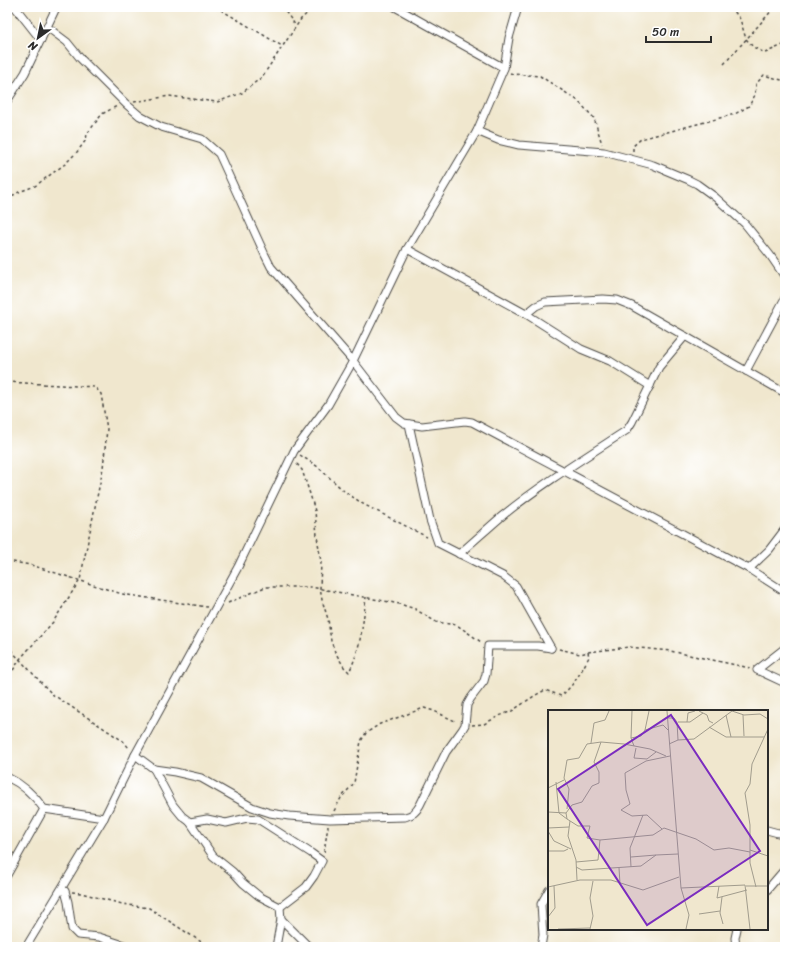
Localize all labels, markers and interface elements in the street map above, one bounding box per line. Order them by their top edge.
north arrow [18,18,58,58]
scale bar [646,18,711,44]
text: 50 m [652,21,679,43]
text: N [24,36,42,57]
inset map [548,710,768,930]

